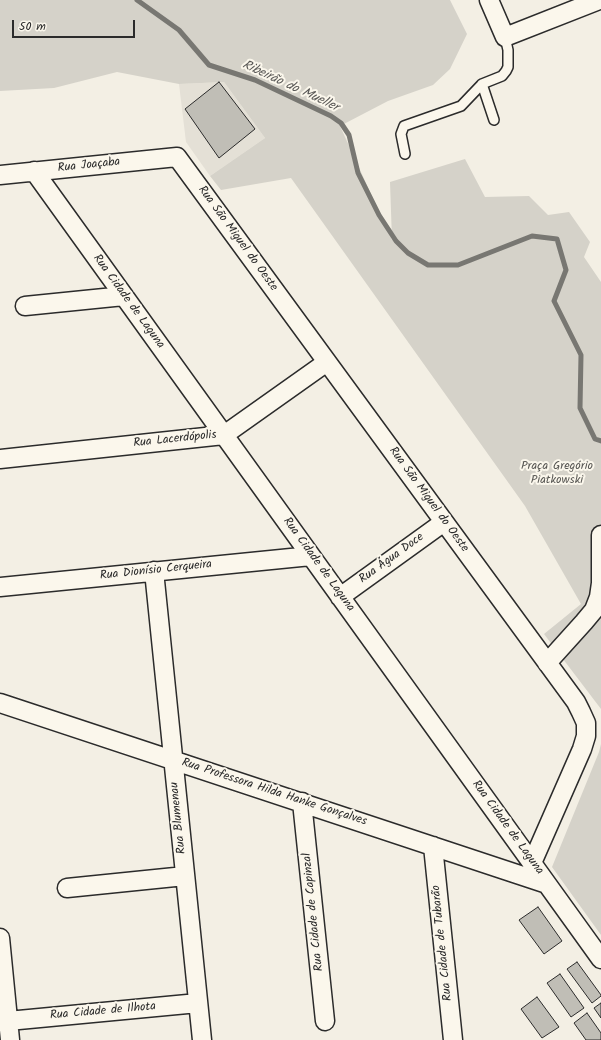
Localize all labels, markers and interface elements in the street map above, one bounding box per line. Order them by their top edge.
scale bar [14,12,137,38]
text: 50 m [19,17,46,36]
water label: Ribeirão do Mueller [239,58,341,116]
street label: Rua Joaçaba [57,156,121,176]
street label: Rua São Miguel do Oeste [194,184,280,294]
street label: Rua Cidade de Laguna [89,252,167,352]
street label: Rua Lacerdópolis [133,428,217,452]
street label: Rua São Miguel do Oeste [385,445,471,555]
park label: Praça Gregório Piatkowski [521,460,593,488]
street label: Rua Cidade de Laguna [279,515,357,615]
street label: Rua Água Doce [357,531,427,587]
street label: Rua Dionísio Cerqueira [99,558,213,584]
street label: Rua Professora Hilda Hanke Gonçalves [180,756,368,830]
street label: Rua Cidade de Laguna [468,778,546,878]
street label: Rua Blumenau [168,781,190,855]
street label: Rua Cidade de Capinzal [301,852,327,972]
street label: Rua Cidade de Tubarão [430,884,456,1002]
street label: Rua Cidade de Ilhota [50,1000,156,1024]

